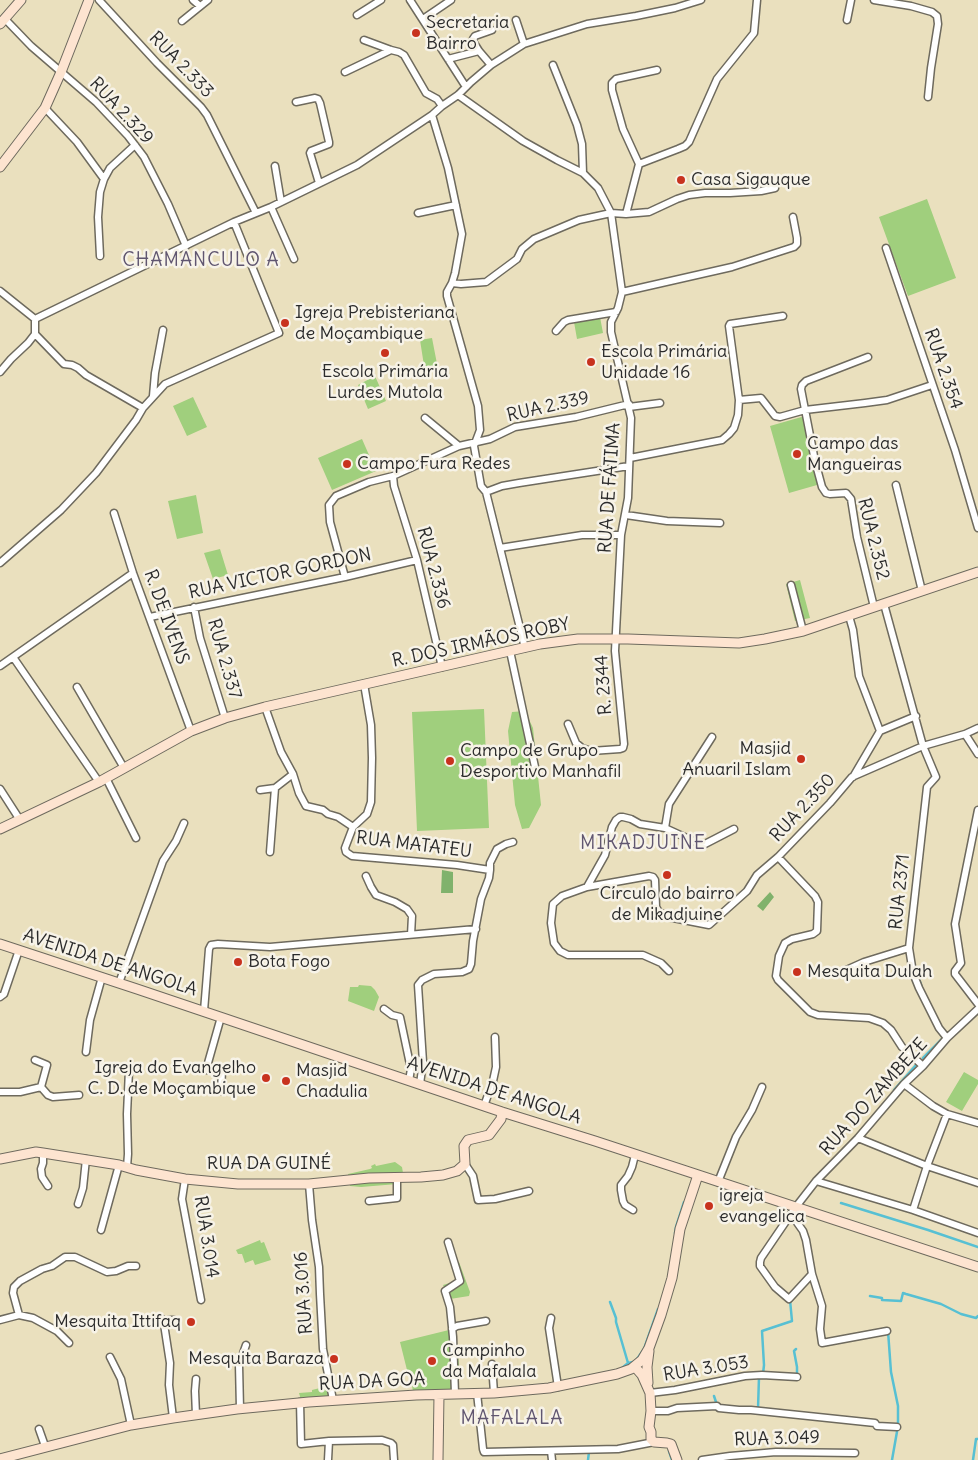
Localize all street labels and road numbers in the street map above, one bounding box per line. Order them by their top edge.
street label: RUA 2.333 [144,27,218,103]
street label: RUA 2.329 [85,73,157,149]
street label: RUA 2.354 [919,326,967,412]
street label: RUA 2.339 [505,387,591,427]
street label: RUA DE FÁTIMA [595,422,625,554]
street label: RUA 2.352 [852,496,894,582]
street label: RUA 2.336 [412,525,454,611]
street label: RUA VICTOR GORDON [187,544,373,604]
street label: R. DE IVENS [139,567,193,667]
street label: R. DOS IRMÃOS ROBY [390,614,572,672]
street label: RUA 2.337 [202,616,246,702]
street label: R. 2344 [591,654,617,716]
street label: RUA 2.350 [766,769,840,847]
street label: RUA MATATEU [355,827,473,863]
street label: RUA 2371 [885,853,915,931]
street label: AVENIDA DE ANGOLA [20,925,200,1001]
street label: RUA DO ZAMBEZE [816,1034,932,1160]
street label: AVENIDA DE ANGOLA [404,1053,584,1129]
street label: RUA DA GUINÉ [207,1153,331,1175]
street label: RUA 3.014 [189,1194,223,1280]
street label: RUA 3.016 [290,1251,318,1335]
street label: RUA 3.053 [662,1352,750,1386]
street label: RUA DA GOA [318,1368,426,1396]
street label: RUA 3.049 [734,1427,820,1451]

